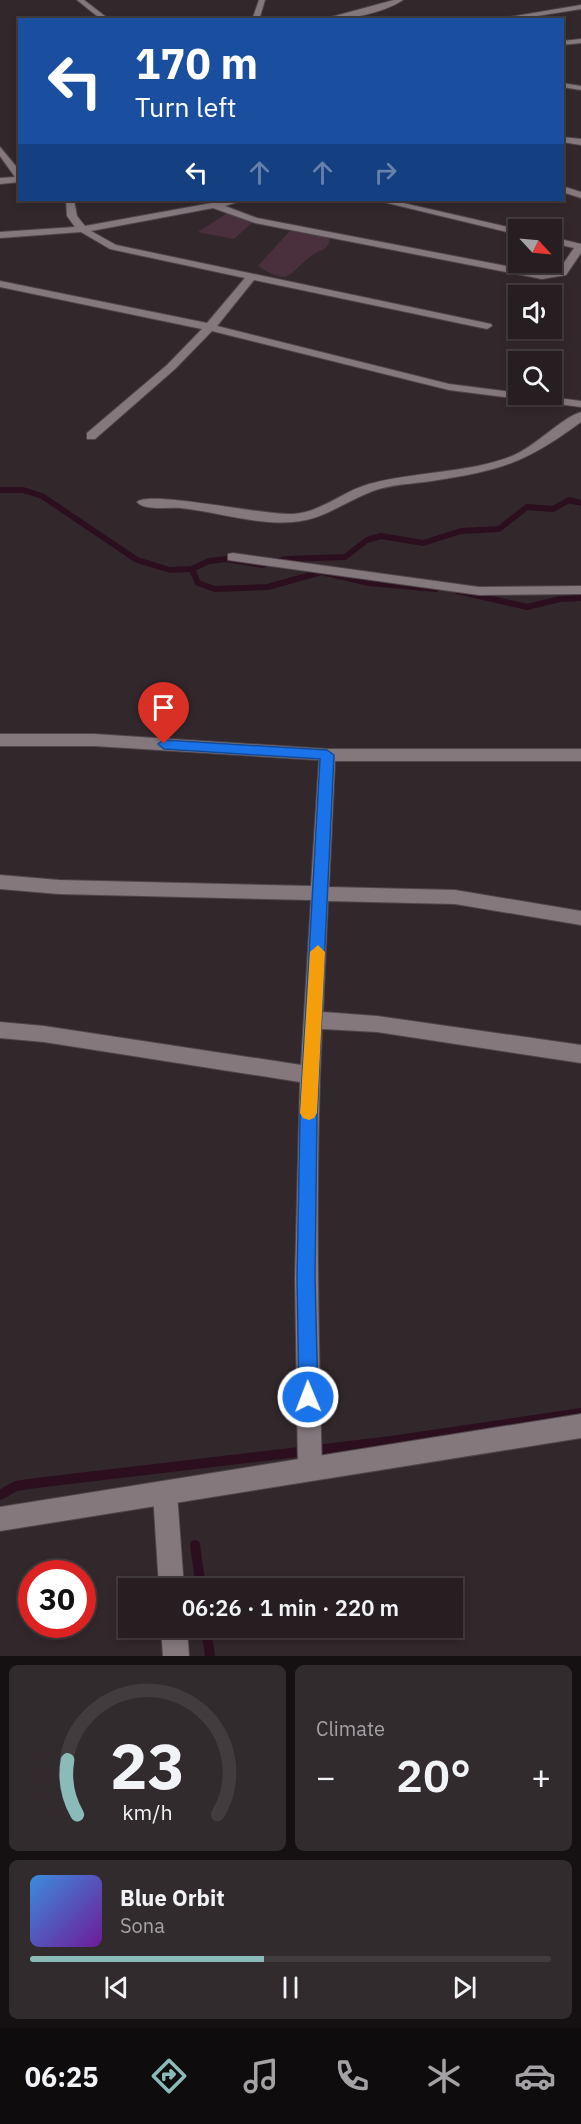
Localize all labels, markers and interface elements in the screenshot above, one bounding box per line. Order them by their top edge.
text: 170 m [135,36,258,91]
icon: left [36,42,114,120]
text: Turn left [135,89,236,124]
icon: left [180,156,213,189]
icon: ahead [243,156,276,189]
icon: ahead [306,156,339,189]
icon: right [369,156,402,189]
north arrow [508,219,562,273]
map controls [508,219,562,405]
button: sound [508,285,562,339]
button: search [508,351,562,405]
pin [138,682,189,744]
icon: arrive [147,691,180,724]
position arrow [276,1365,340,1429]
speed limit sign: 30 [18,1560,96,1638]
text: 06:26 · 1 min · 220 m [182,1593,399,1622]
text: Climate [316,1715,385,1742]
text: 23 [110,1725,185,1806]
text: 20° [396,1746,471,1804]
text: − [316,1755,336,1798]
text: + [531,1755,551,1798]
text: km/h [122,1798,173,1826]
text: Blue Orbit [120,1883,225,1912]
text: Sona [120,1912,165,1939]
icon: previous [100,1971,133,2004]
icon: pause [274,1971,307,2004]
icon: next [448,1971,481,2004]
icon: directions [148,2055,190,2097]
icon: music [240,2055,282,2097]
icon: phone [331,2055,373,2097]
icon: climate [423,2055,465,2097]
icon: car [514,2055,556,2097]
text: 06:25 [25,2059,98,2094]

